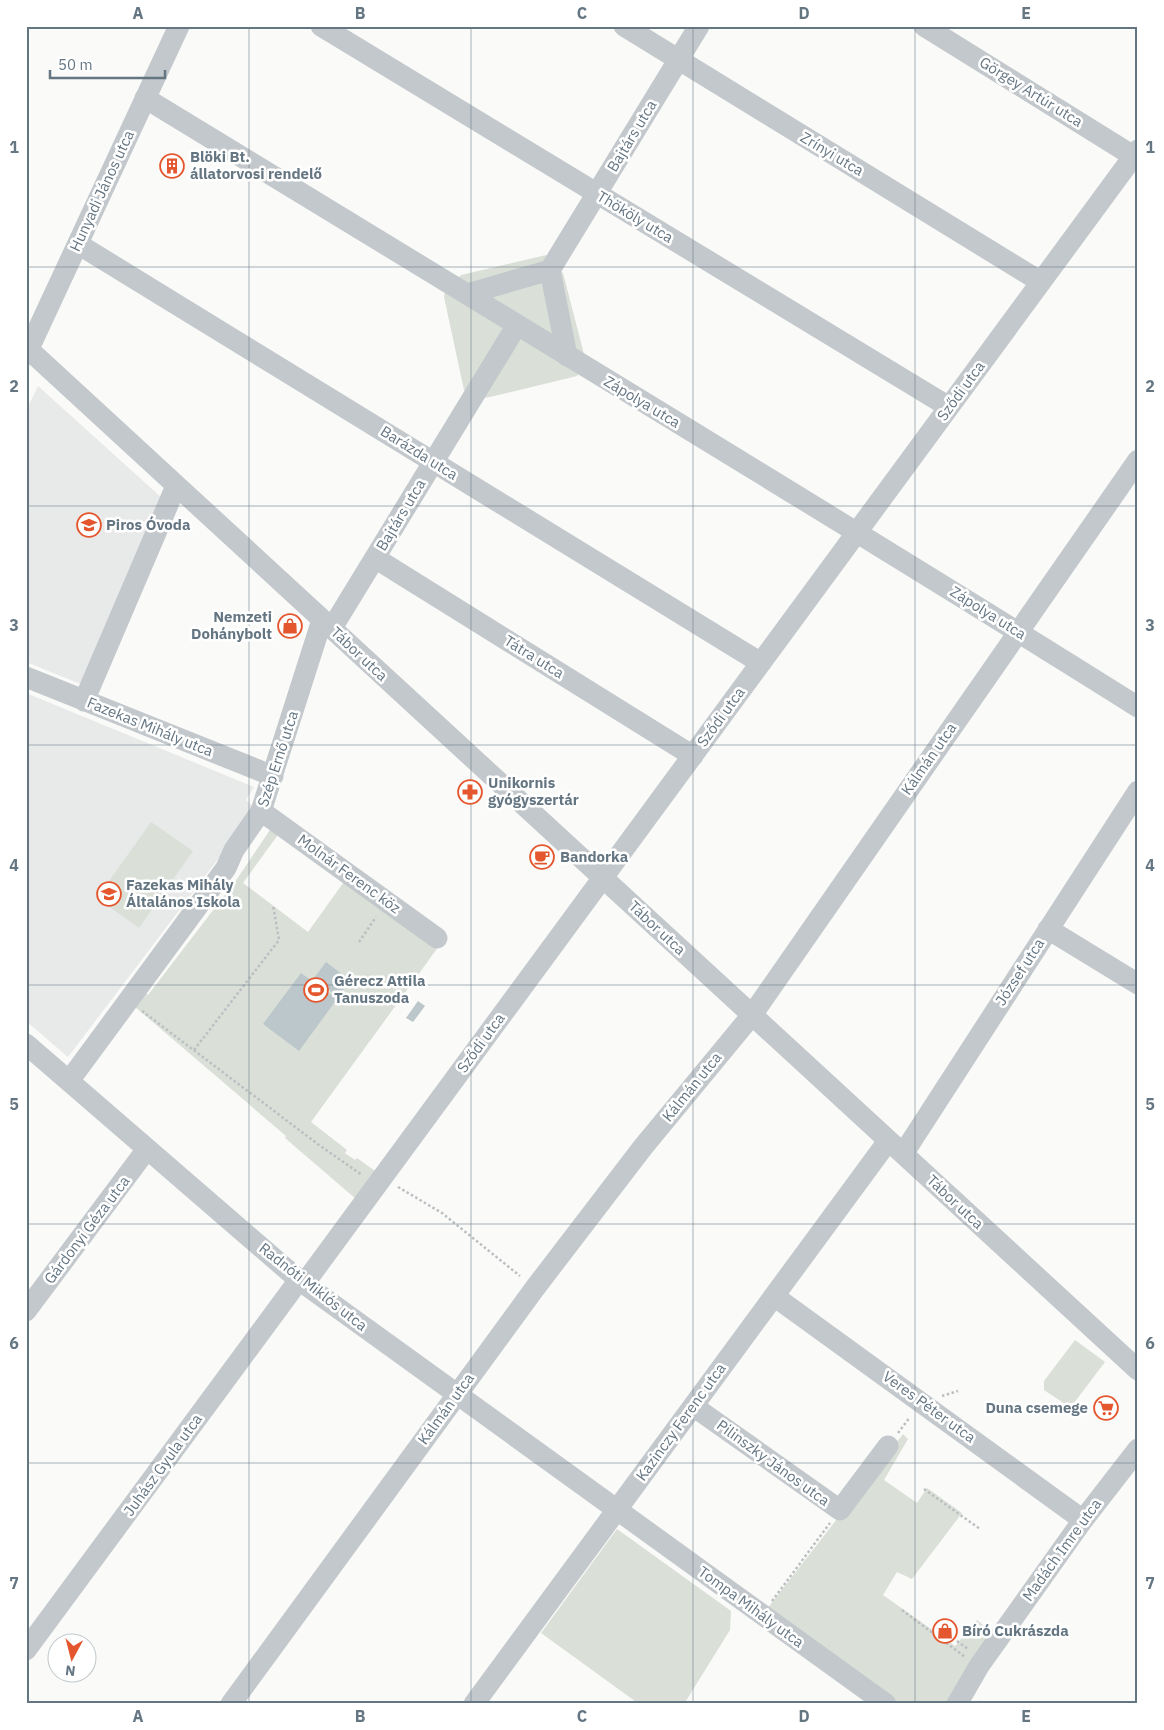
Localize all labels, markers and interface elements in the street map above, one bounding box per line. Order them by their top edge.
text: A [133,3,144,23]
text: B [355,3,366,23]
text: C [577,3,587,23]
text: D [798,3,810,23]
text: E [1021,3,1031,23]
scale bar [50,48,165,80]
street label: Görgey Artúr utca [976,52,1086,131]
text: 50 m [58,55,93,74]
street label: Bajtárs utca [603,96,660,175]
street label: Hunyadi János utca [65,127,138,254]
street label: Zrínyi utca [797,127,867,180]
text: 1 [9,137,19,157]
text: 1 [1145,137,1155,157]
place label: Blöki Bt. állatorvosi rendelő [190,147,322,183]
building icon: Blöki Bt. állatorvosi rendelő [159,153,185,179]
street label: Thököly utca [594,186,677,247]
street label: Sződi utca [933,357,989,424]
street label: Zápolya utca [601,371,684,432]
text: 2 [9,376,19,396]
text: 2 [1145,376,1155,396]
street label: Barázda utca [377,421,461,484]
street label: Bajtárs utca [372,475,429,554]
school or university icon: Piros Óvoda [76,512,102,538]
place label: Piros Óvoda [106,515,191,534]
street label: Zápolya utca [947,582,1030,643]
place label: Nemzeti Dohánybolt [191,607,272,643]
shop icon: Nemzeti Dohánybolt [277,613,303,639]
text: 3 [9,615,19,635]
text: 3 [1145,615,1155,635]
street label: Tábor utca [327,622,392,685]
street label: Tátra utca [501,631,568,682]
street label: Sződi utca [693,683,749,750]
street label: Fazekas Mihály utca [84,693,216,760]
street label: Szép Ernő utca [253,708,302,809]
street label: Kálmán utca [897,719,960,798]
place label: Unikornis gyógyszertár [488,773,579,809]
pharmacy icon: Unikornis gyógyszertár [457,779,483,805]
street label: Molnár Ferenc köz [294,830,405,917]
cafe icon: Bandorka [529,844,555,870]
place label: Bandorka [560,847,629,866]
text: 4 [9,855,19,875]
text: 4 [1145,855,1155,875]
place label: Fazekas Mihály Általános Iskola [126,875,241,911]
school or university icon: Fazekas Mihály Általános Iskola [96,881,122,907]
street label: Tábor utca [625,896,690,959]
street label: József utca [991,935,1048,1009]
place label: Gérecz Attila Tanuszoda [334,971,426,1007]
sports icon: Gérecz Attila Tanuszoda [303,977,329,1003]
street label: Sződi utca [453,1009,509,1076]
street label: Kálmán utca [658,1048,725,1125]
text: 5 [9,1094,19,1114]
text: 5 [1145,1094,1155,1114]
street label: Tábor utca [923,1170,988,1233]
street label: Gárdonyi Géza utca [40,1172,133,1288]
street label: Radnóti Miklós utca [255,1238,371,1335]
text: 6 [9,1333,19,1353]
text: 6 [1145,1333,1155,1353]
street label: Kazinczy Ferenc utca [632,1359,730,1484]
street label: Veres Péter utca [879,1367,979,1447]
street label: Kálmán utca [413,1369,478,1448]
supermarket icon: Duna csemege [1093,1395,1119,1421]
place label: Duna csemege [985,1398,1088,1417]
street label: Juhász Gyula utca [119,1410,206,1520]
street label: Pilinszky János utca [713,1415,833,1510]
street label: Madách Imre utca [1018,1495,1105,1605]
street label: Tompa Mihály utca [695,1562,808,1651]
text: 7 [9,1573,19,1593]
text: 7 [1145,1573,1155,1593]
shop icon: Bíró Cukrászda [932,1618,958,1644]
place label: Bíró Cukrászda [962,1621,1069,1640]
north arrow [48,1632,98,1682]
text: N [64,1661,77,1680]
text: A [133,1706,144,1726]
text: B [355,1706,366,1726]
text: C [577,1706,587,1726]
text: D [798,1706,810,1726]
text: E [1021,1706,1031,1726]

